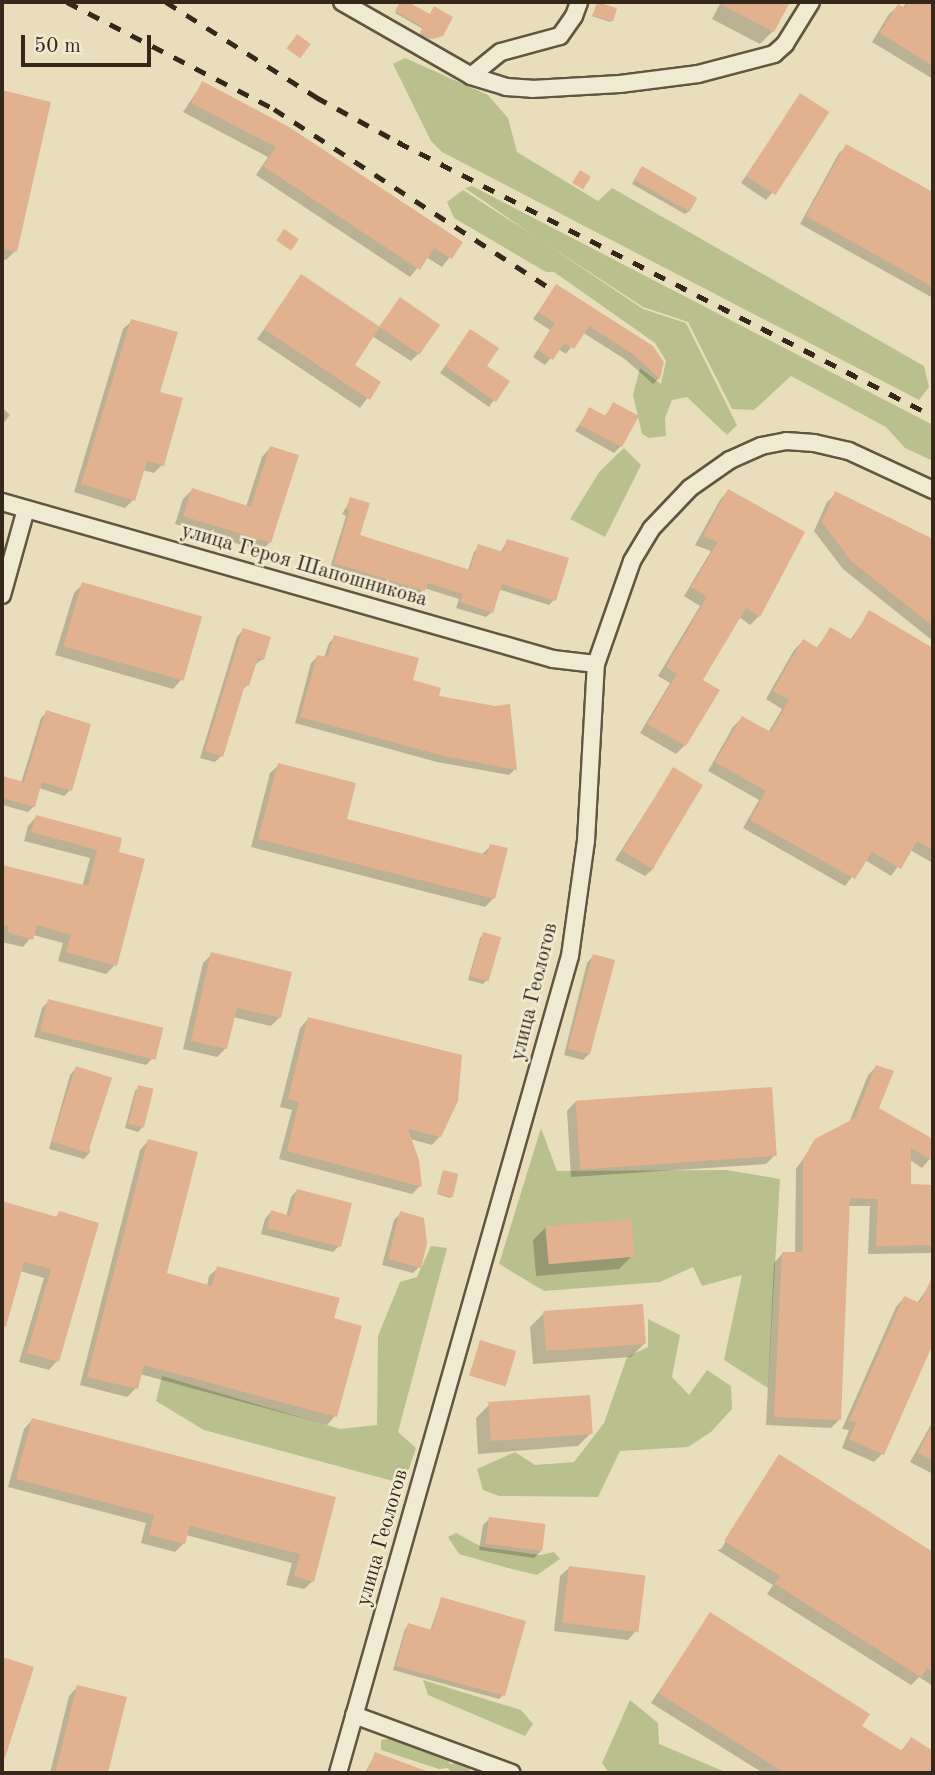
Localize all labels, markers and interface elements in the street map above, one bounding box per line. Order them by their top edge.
scale bar [24,21,154,65]
text: 50 m [34,36,81,57]
street label: улица Героя Шапошникова [178,519,430,613]
street label: улица Геологов [506,920,564,1064]
street label: улица Геологов [351,1467,415,1609]

